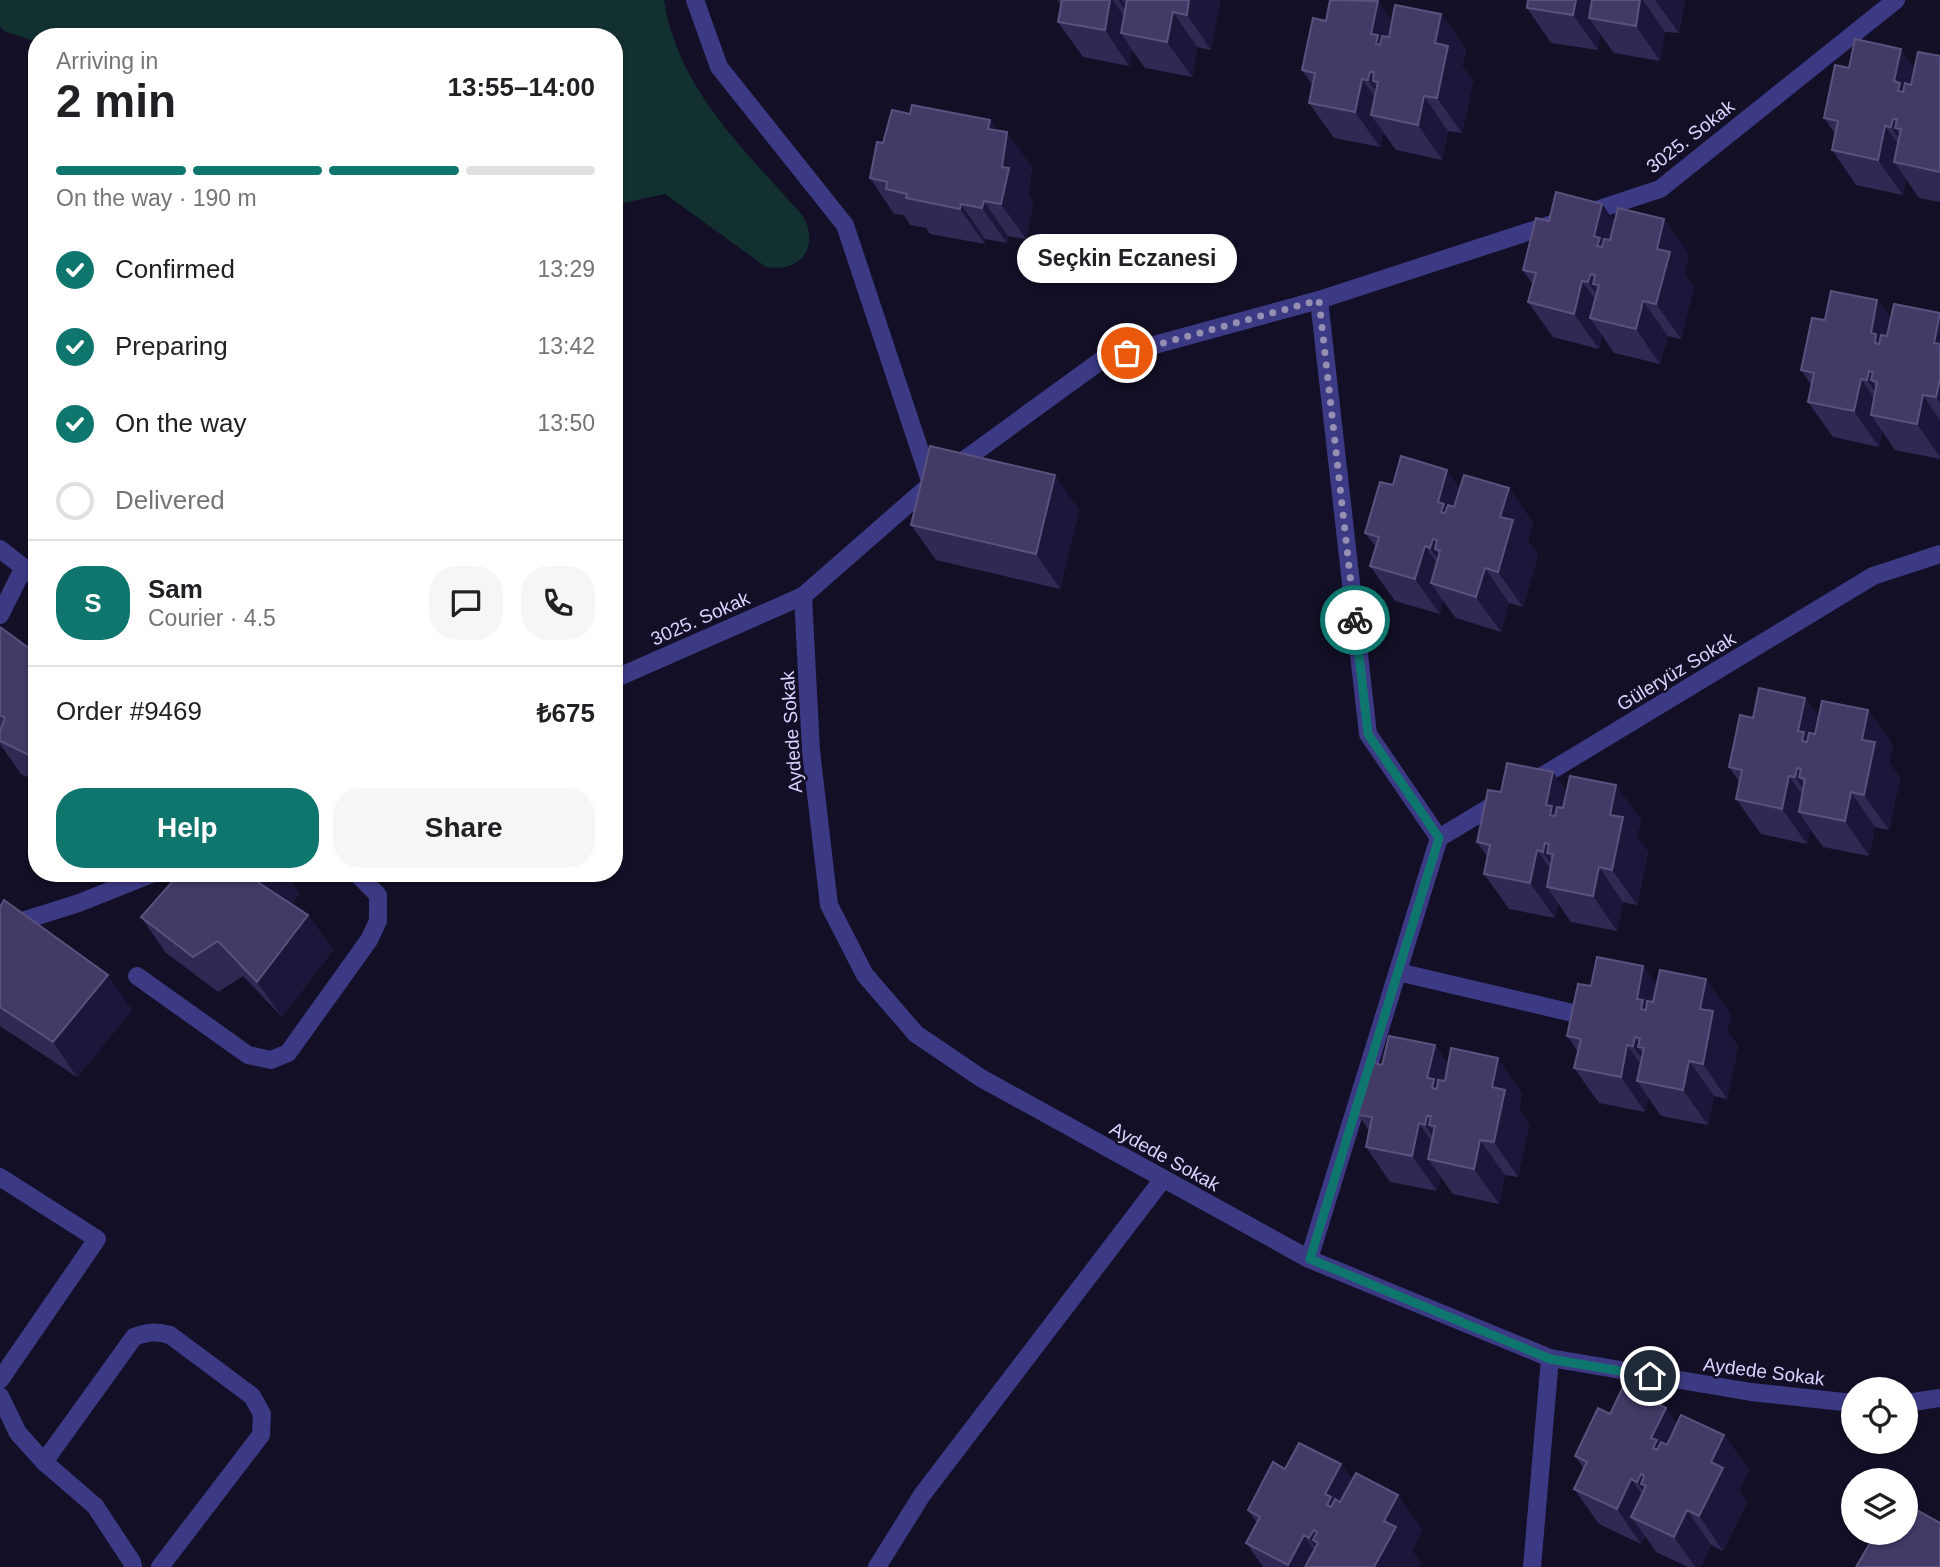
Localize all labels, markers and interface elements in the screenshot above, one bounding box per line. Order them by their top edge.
text: Arriving in [56,48,158,74]
text: 13:55–14:00 [448,72,595,102]
text: 2 min [56,75,176,127]
street label: 3025. Sokak [1642,95,1739,177]
text: On the way · 190 m [56,185,257,211]
callout: Seçkin Eczanesi [1017,234,1237,283]
text: Seçkin Eczanesi [1038,245,1217,271]
icon: check [56,251,94,289]
text: Confirmed [115,254,235,284]
text: 13:29 [537,256,595,282]
pin [1097,323,1157,383]
icon: check [56,328,94,366]
text: Preparing [115,331,228,361]
text: 13:42 [537,333,595,359]
icon: bag [1108,334,1146,372]
icon: check [56,405,94,443]
text: On the way [115,408,247,438]
text: 13:50 [537,410,595,436]
text: Delivered [115,485,225,515]
button: chat [429,566,503,640]
button: phone [521,566,595,640]
text: Sam [148,574,203,604]
courier [1320,585,1390,655]
street label: 3025. Sokak [648,587,753,650]
text: S [84,588,102,618]
icon: bike [1336,601,1374,639]
text: Courier · 4.5 [148,605,276,631]
street label: Güleryüz Sokak [1613,628,1740,715]
street label: Aydede Sokak [777,670,806,794]
text: Order #9469 [56,696,202,726]
text: ₺675 [537,698,595,728]
button: Help [56,788,319,868]
button: Share [333,788,595,868]
street label: Aydede Sokak [1106,1118,1224,1195]
pin [1620,1346,1680,1406]
street label: Aydede Sokak [1702,1354,1826,1389]
icon: home [1631,1357,1669,1395]
map controls [1841,1377,1918,1545]
button: locate [1841,1377,1918,1454]
button: layers [1841,1468,1918,1545]

